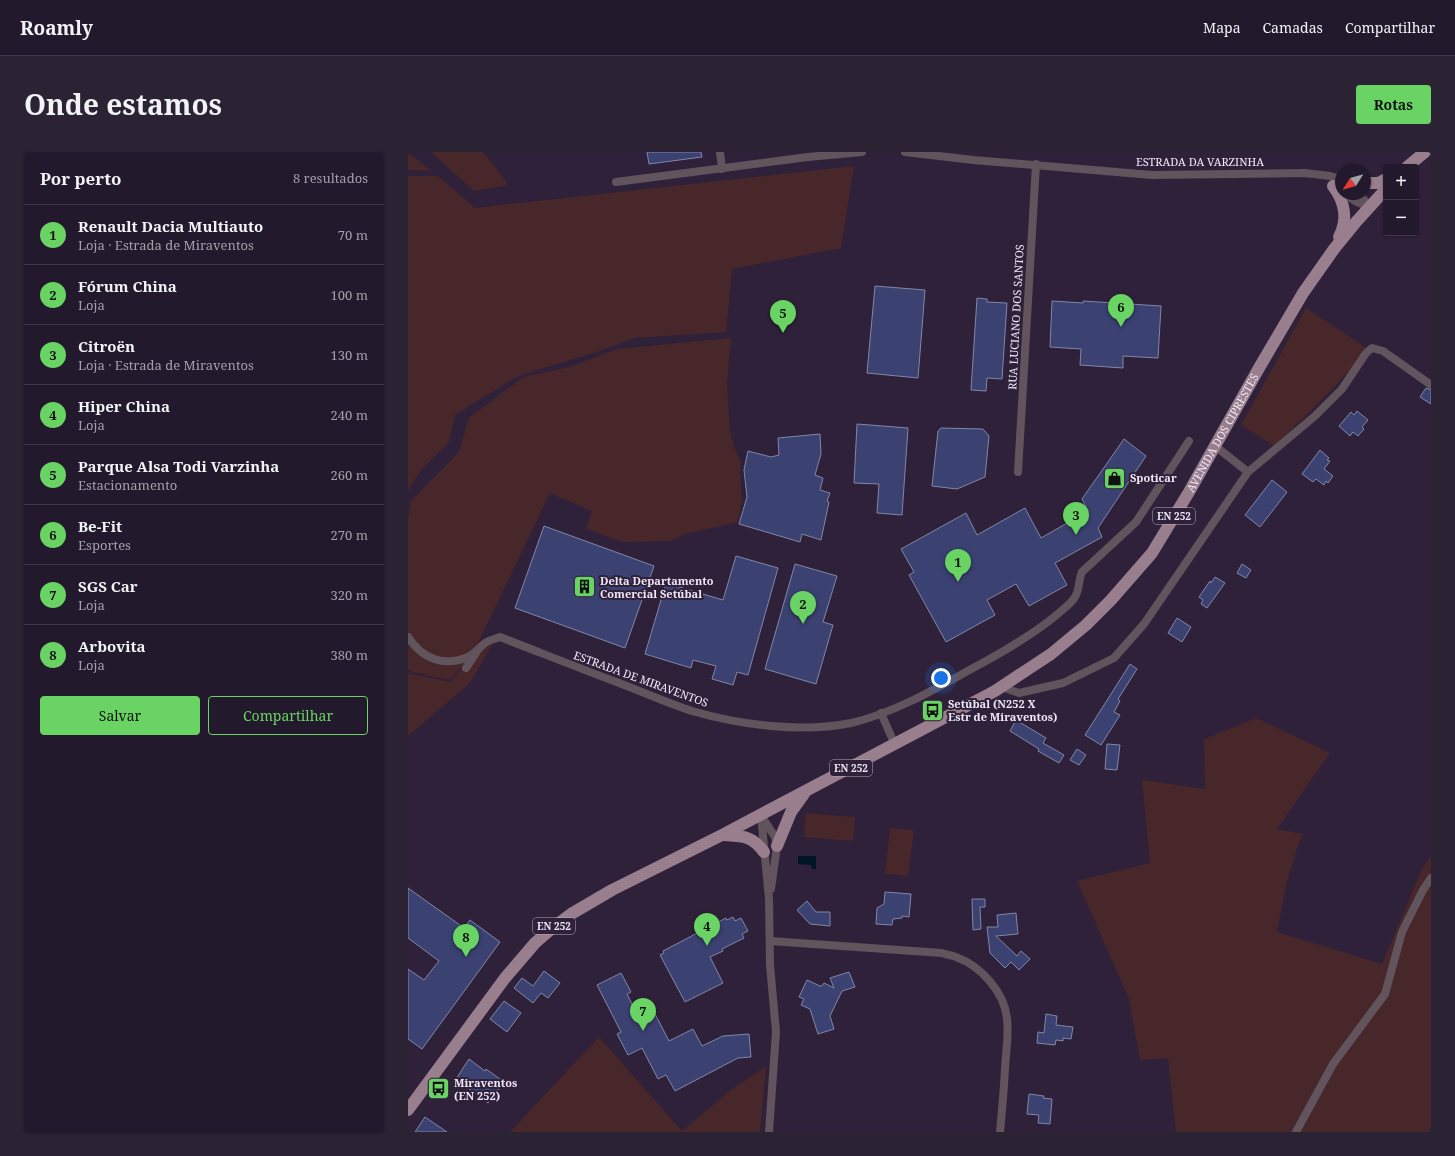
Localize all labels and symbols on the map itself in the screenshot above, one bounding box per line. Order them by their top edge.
street label: ESTRADA DA VARZINHA [1136,154,1264,169]
north arrow [1335,164,1371,200]
street label: RUA LUCIANO DOS SANTOS [1004,244,1027,390]
pin: 6 [1108,294,1134,327]
pin: 5 [770,300,796,333]
street label: AVENIDA DOS CIPRESTES [1183,370,1261,495]
shop icon: Spoticar [1101,465,1127,491]
place label: Spoticar [1130,470,1177,485]
pin: 3 [1063,502,1089,535]
road number: EN 252 [1153,508,1195,524]
pin: 1 [945,549,971,582]
place label: Delta Departamento Comercial Setúbal [600,573,714,601]
building icon: Delta Departamento Comercial Setúbal [571,574,597,600]
pin: 2 [790,591,816,624]
street label: ESTRADA DE MIRAVENTOS [572,647,711,710]
your location [931,668,951,688]
place label: Setúbal (N252 X Estr de Miraventos) [948,696,1058,724]
bus stop icon: Setúbal (N252 X Estr de Miraventos) [919,697,945,723]
road number: EN 252 [830,760,872,776]
pin: 4 [694,913,720,946]
road number: EN 252 [533,918,575,934]
pin: 8 [453,924,479,957]
pin: 7 [630,998,656,1031]
place label: Miraventos (EN 252) [454,1075,517,1103]
bus stop icon: Miraventos (EN 252) [425,1076,451,1102]

